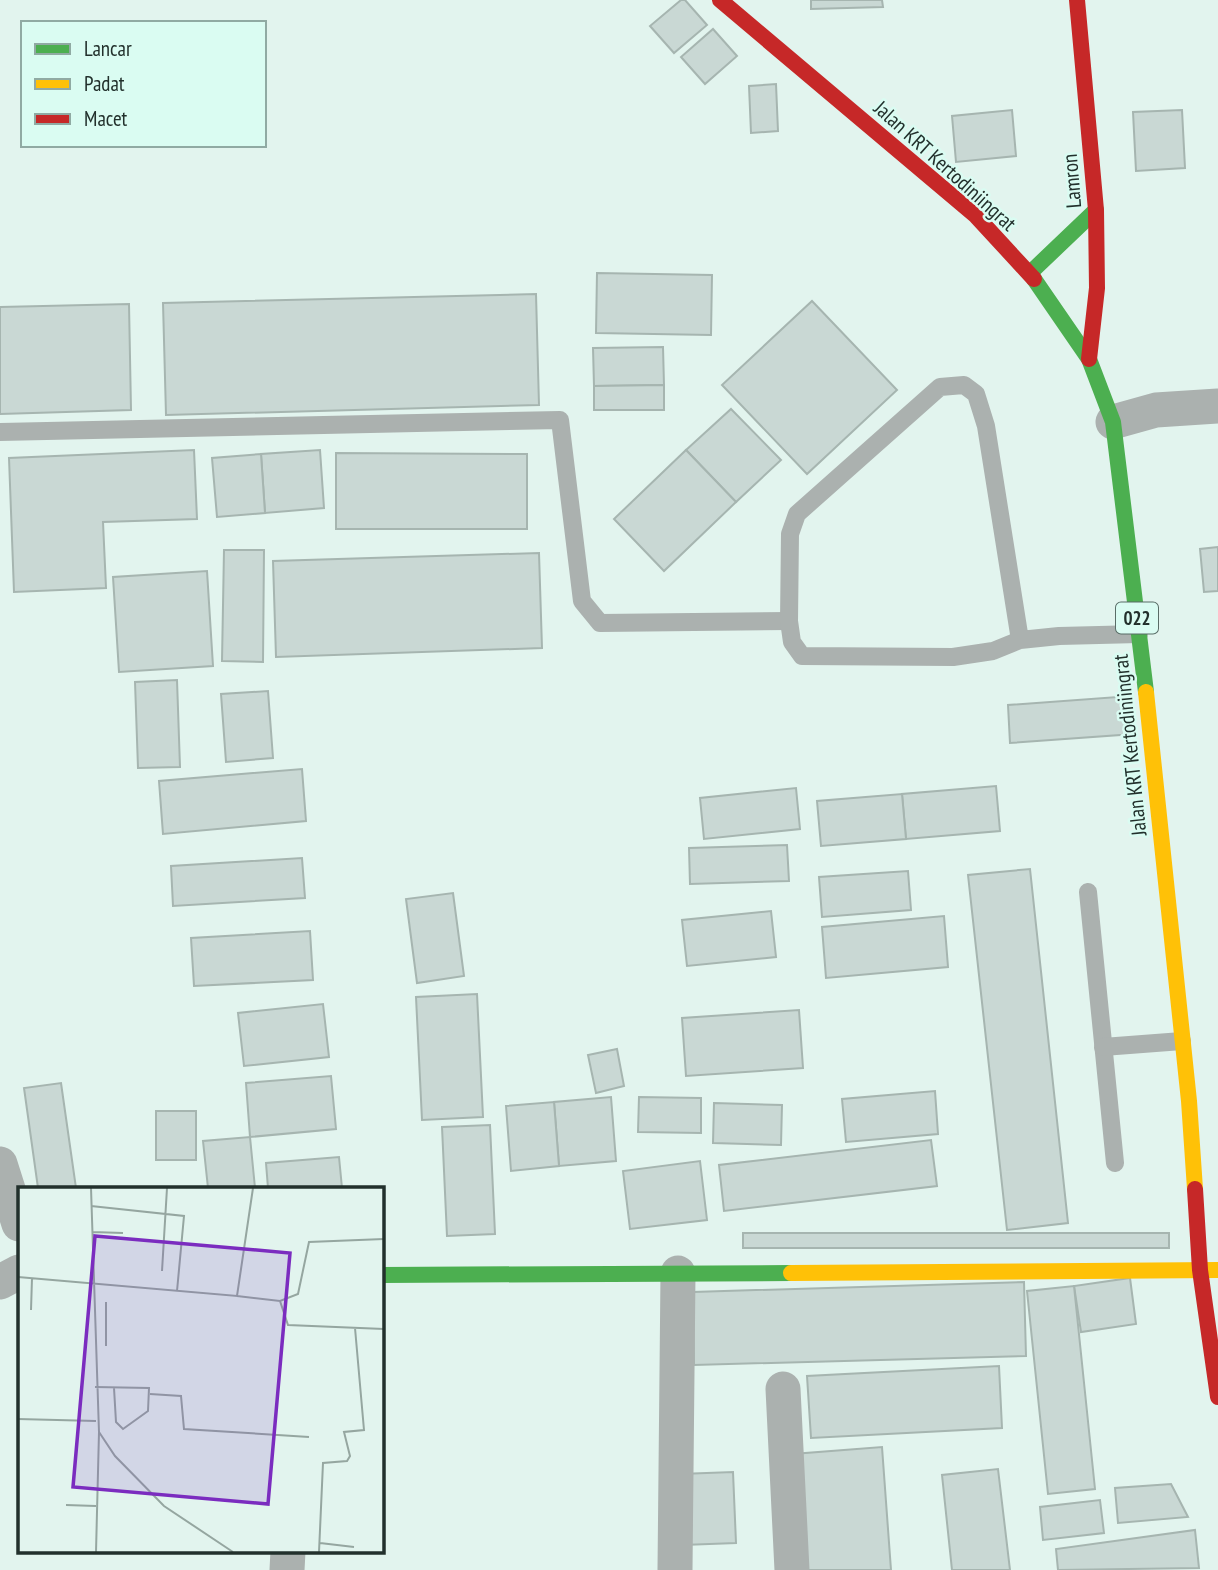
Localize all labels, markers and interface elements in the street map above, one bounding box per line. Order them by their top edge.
legend [21,21,266,147]
text: Lancar [84,35,132,62]
text: Padat [84,70,125,97]
street label: Jalan KRT Kertodiniingrat [868,94,1022,237]
text: Macet [84,105,128,132]
street label: Lamron [1056,153,1087,209]
road number: 022 [1116,603,1158,634]
street label: Jalan KRT Kertodiniingrat [1107,653,1153,838]
inset map [18,1187,383,1552]

